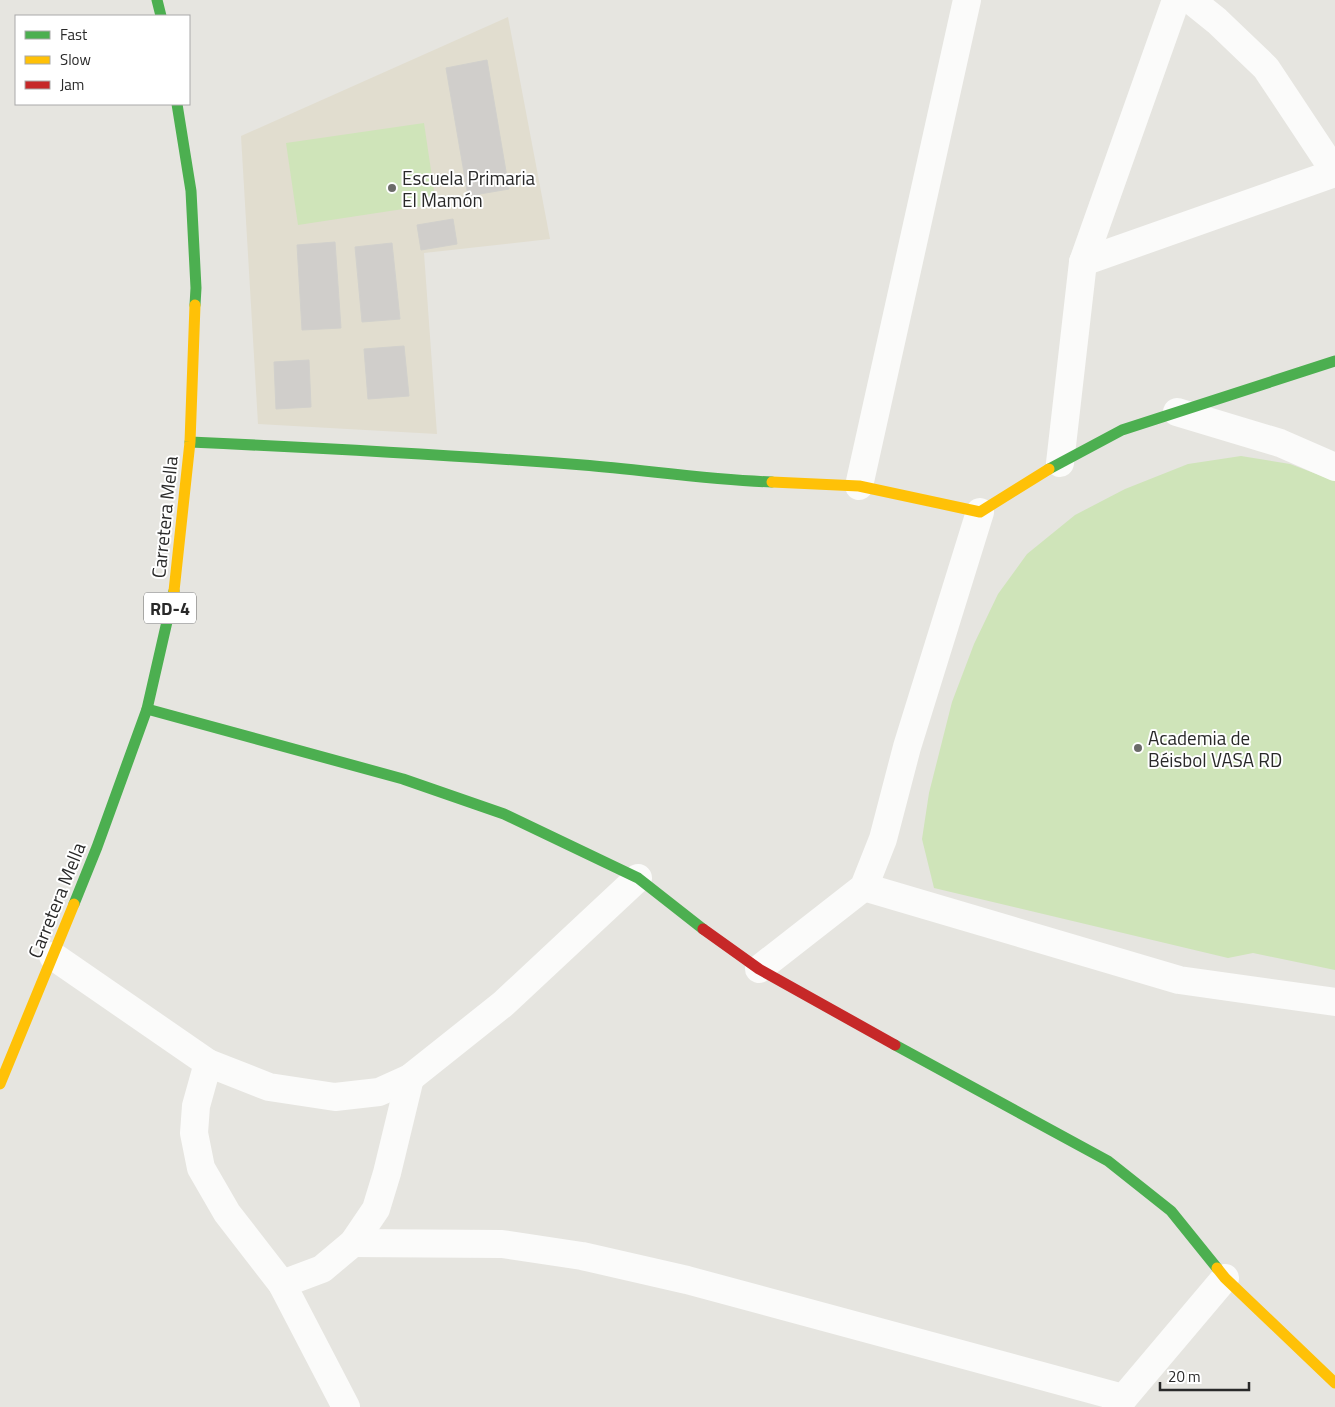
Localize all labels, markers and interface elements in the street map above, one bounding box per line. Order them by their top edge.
legend [15,15,190,105]
text: Fast [60,23,88,46]
text: Slow [60,48,91,71]
text: Jam [60,73,84,96]
place label: Escuela Primaria El Mamón [402,163,536,214]
marker: Escuela Primaria El Mamón [386,182,398,194]
street label: Carretera Mella [143,454,185,580]
road number: RD-4 [144,592,196,624]
place label: Academia de Béisbol VASA RD [1148,723,1282,774]
marker: Academia de Béisbol VASA RD [1132,742,1144,754]
street label: Carretera Mella [20,837,93,962]
scale bar [1160,1360,1249,1392]
text: 20 m [1168,1365,1201,1388]

